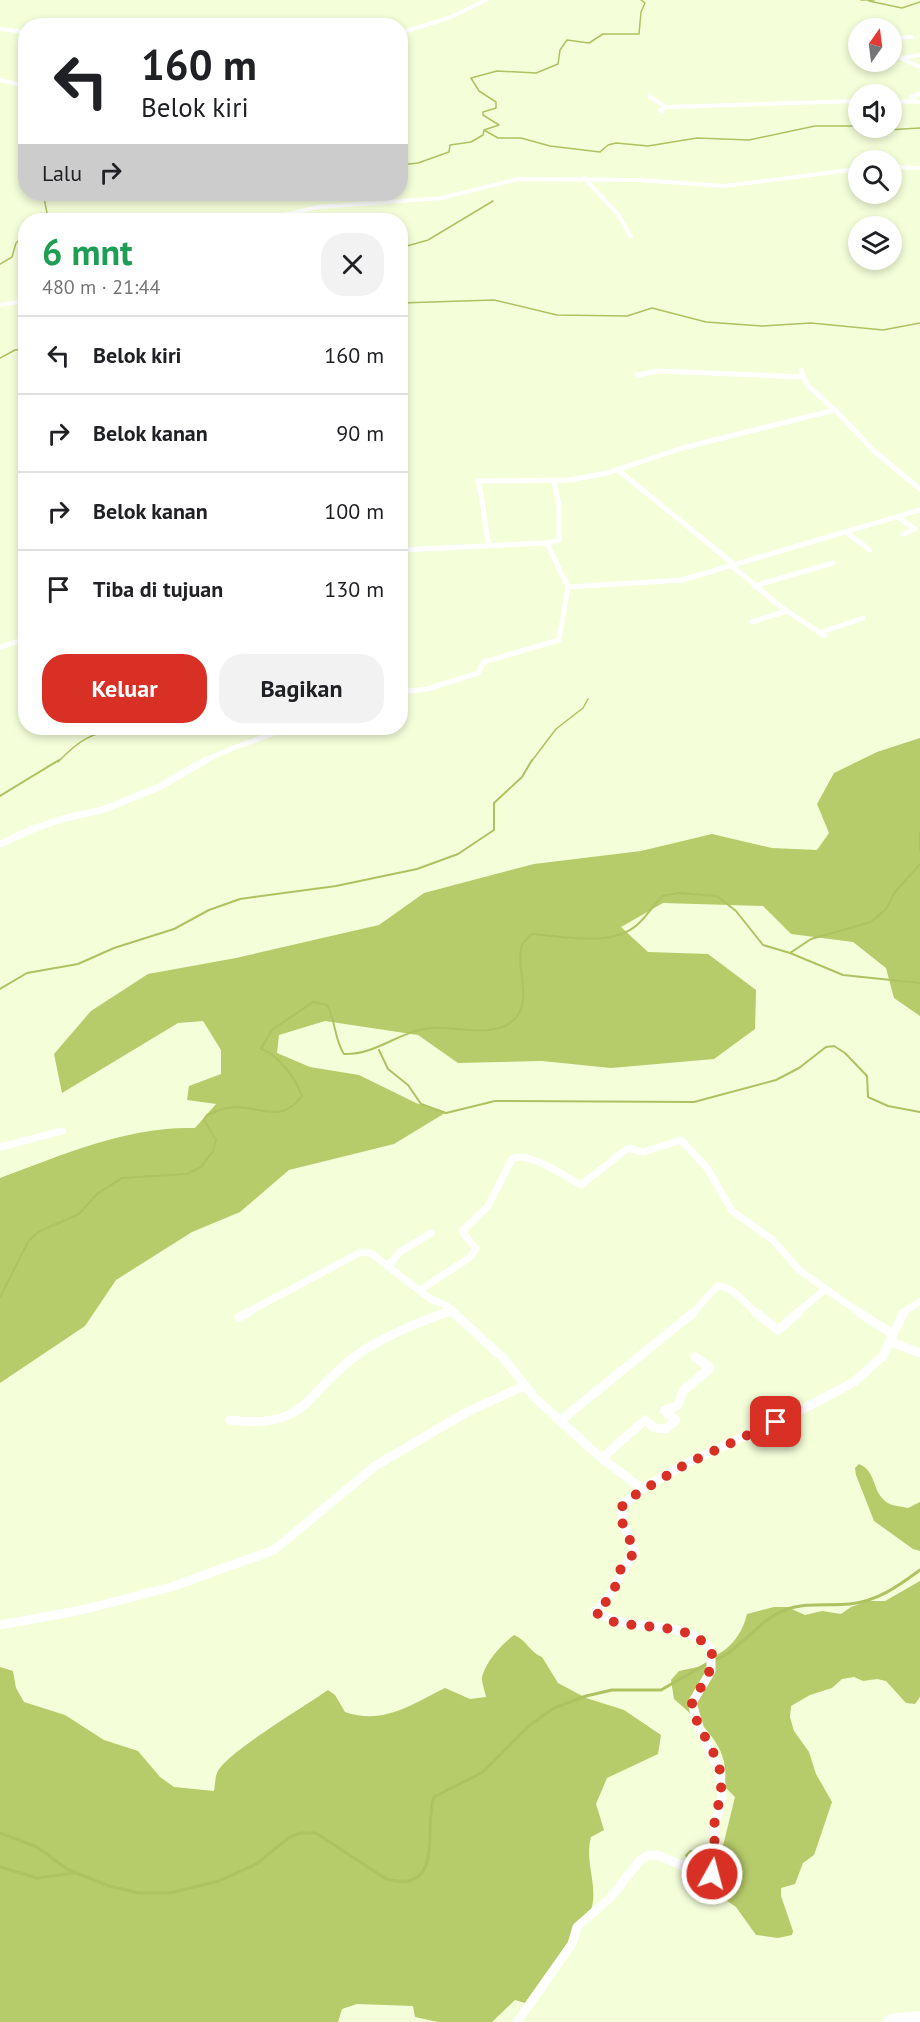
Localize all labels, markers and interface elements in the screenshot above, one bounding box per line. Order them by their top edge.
north arrow [848,18,902,72]
map controls [848,18,902,270]
text: 160 m [141,37,257,92]
icon: left [42,42,120,120]
button: sound [848,84,902,138]
text: Belok kiri [141,90,249,124]
button: search [848,150,902,204]
icon: right [94,156,127,189]
text: Lalu [42,159,82,187]
button: layers [848,216,902,270]
text: 6 mnt [42,228,133,275]
button: close [321,233,384,296]
text: 480 m · 21:44 [42,274,160,300]
icon: left [42,339,75,372]
text: Belok kiri [93,341,182,369]
text: 160 m [324,341,384,369]
icon: right [42,417,75,450]
text: Belok kanan [93,419,208,447]
text: 90 m [336,419,384,447]
icon: right [42,495,75,528]
text: Belok kanan [93,497,208,525]
text: 100 m [324,497,384,525]
icon: arrive [42,573,75,606]
text: Tiba di tujuan [93,575,223,603]
text: 130 m [324,575,384,603]
button: Keluar [42,654,207,723]
button: Bagikan [219,654,384,723]
pin [750,1396,801,1447]
icon: arrive [759,1405,792,1438]
position arrow [680,1842,744,1906]

